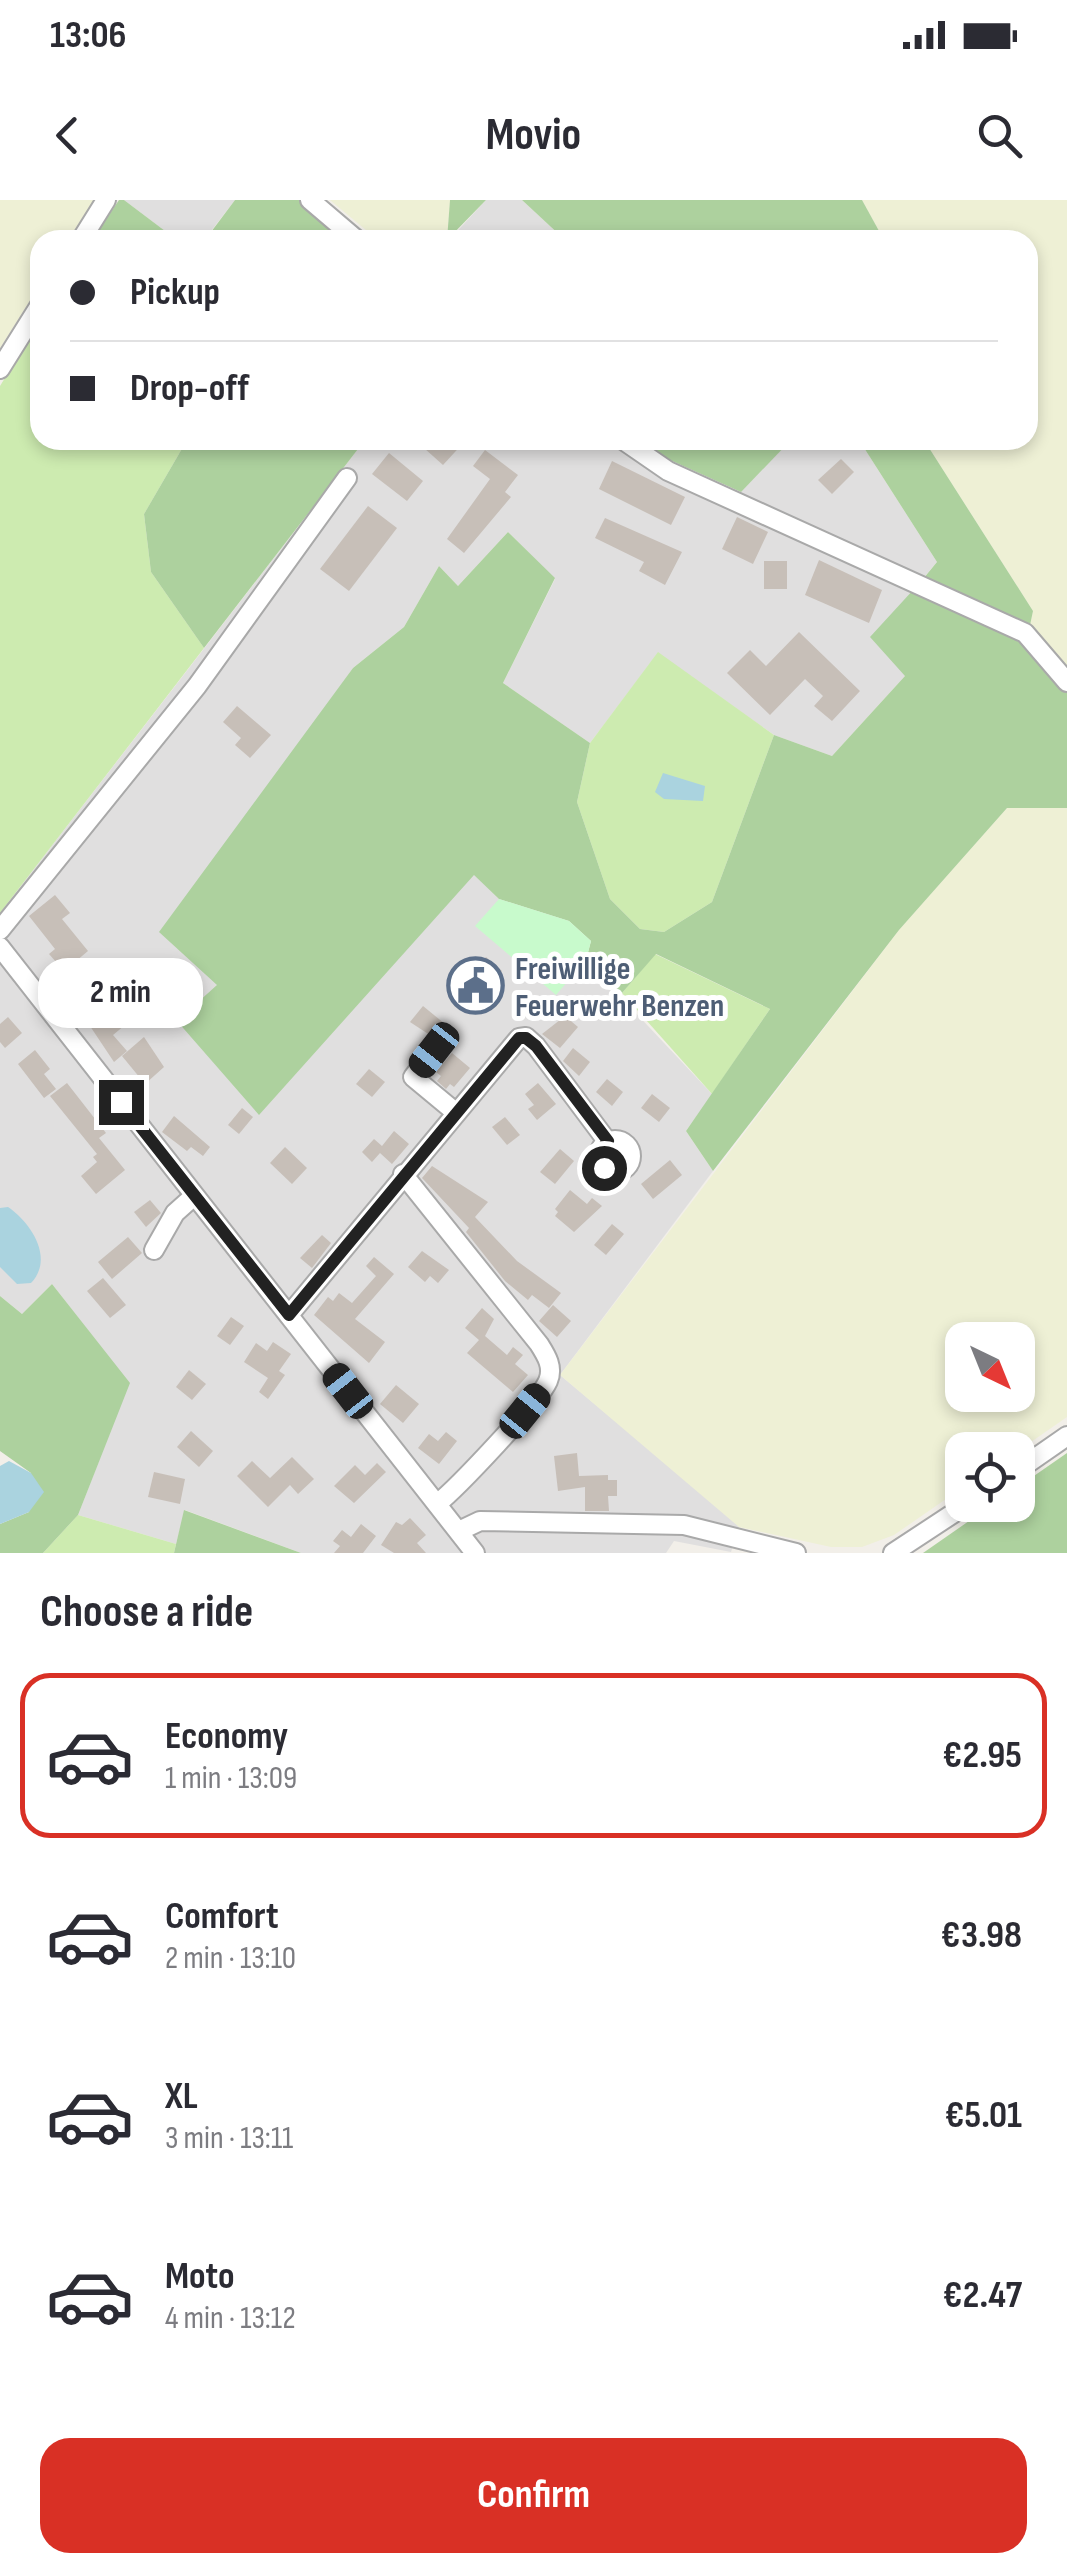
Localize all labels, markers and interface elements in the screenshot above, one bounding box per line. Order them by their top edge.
text: 13:06 [50,13,126,58]
icon: back [40,108,95,163]
text: Movio [486,108,581,163]
icon: search [972,108,1027,163]
text: Pickup [130,270,220,315]
text: Drop-off [130,366,249,411]
place label: Freiwillige Feuerwehr Benzen [515,950,724,1026]
public building icon: Freiwillige Feuerwehr Benzen [446,956,506,1016]
callout: 2 min [38,957,204,1027]
text: 2 min [90,973,151,1012]
car [404,1017,464,1083]
route end [99,1080,144,1125]
route start [582,1146,627,1191]
north arrow [945,1322,1035,1412]
map controls [945,1322,1035,1522]
car [318,1358,378,1424]
car [494,1378,556,1444]
button: locate [945,1432,1035,1522]
text: Choose a ride [40,1585,253,1640]
icon: car [45,1711,135,1801]
text: Economy [165,1714,288,1759]
text: €2.95 [943,1733,1022,1778]
text: 1 min · 13:09 [165,1759,297,1798]
icon: car [45,1891,135,1981]
text: Comfort [165,1894,279,1939]
text: €3.98 [941,1913,1022,1958]
text: 2 min · 13:10 [165,1939,296,1978]
icon: car [45,2071,135,2161]
text: XL [165,2074,198,2119]
text: €5.01 [945,2093,1022,2138]
text: 3 min · 13:11 [165,2119,293,2158]
icon: car [45,2251,135,2341]
text: Moto [165,2254,235,2299]
text: €2.47 [943,2273,1022,2318]
text: 4 min · 13:12 [165,2299,296,2338]
button: Confirm [40,2438,1027,2553]

